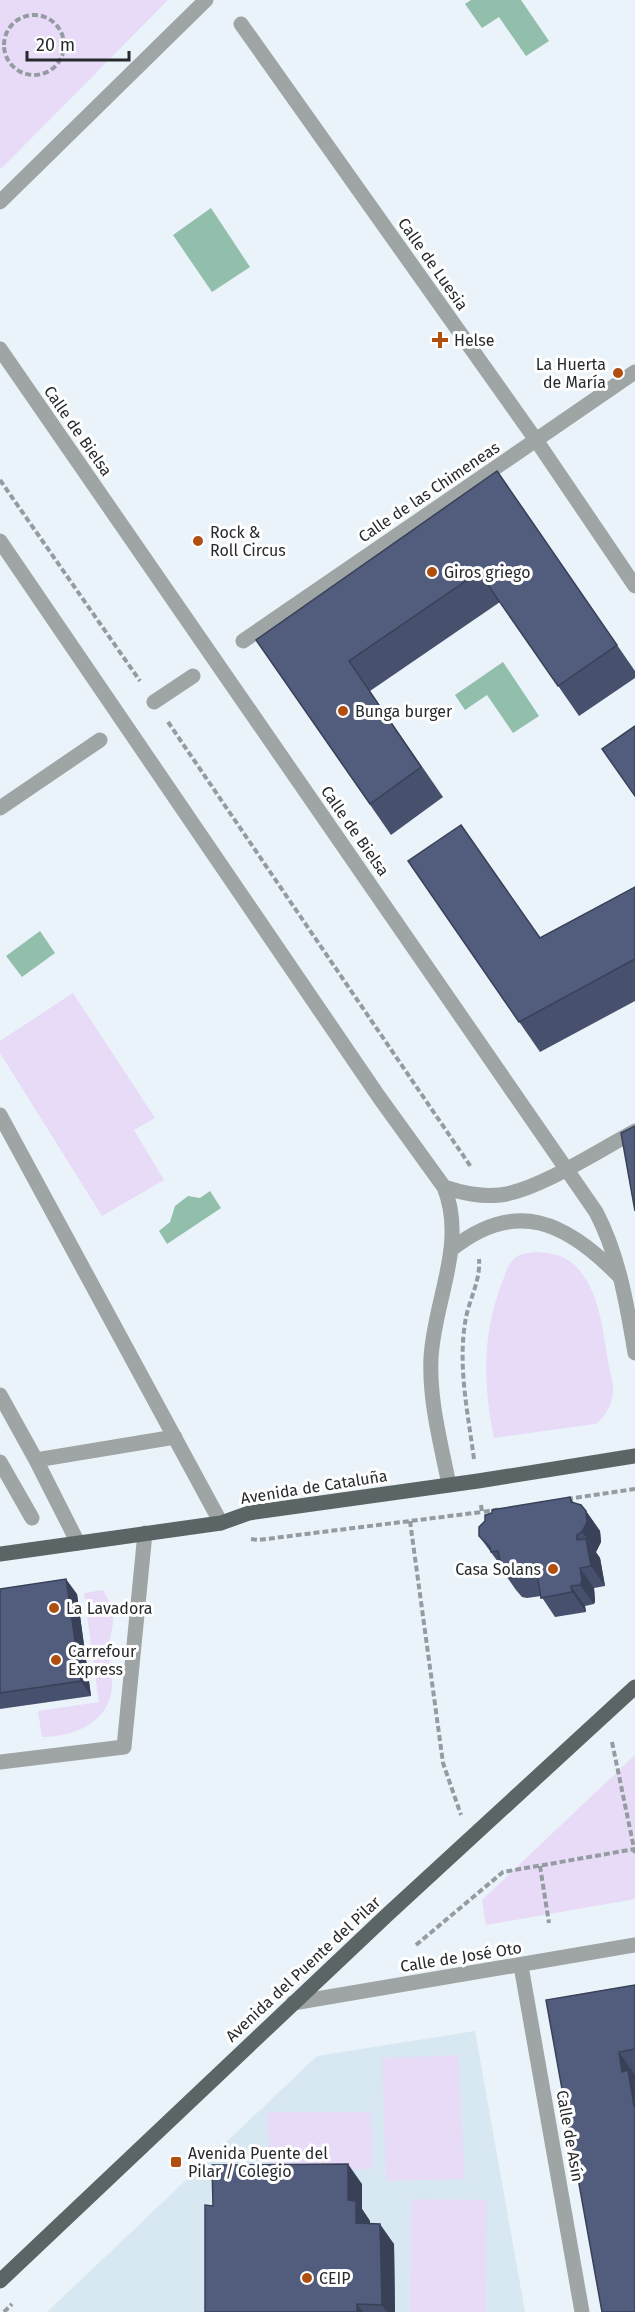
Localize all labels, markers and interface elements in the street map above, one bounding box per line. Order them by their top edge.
scale bar [27,24,129,62]
text: 20 m [36,34,75,56]
street label: Calle de Luesia [394,214,472,314]
marker: Helse [431,331,449,349]
place label: Helse [454,331,494,350]
place label: La Huerta de María [536,355,606,392]
marker: La Huerta de María [611,366,625,380]
street label: Calle de Bielsa [40,382,116,480]
street label: Calle de las Chimeneas [355,438,503,546]
place label: Rock & Roll Circus [210,523,286,560]
marker: Rock & Roll Circus [191,534,205,548]
place label: Giros griego [444,563,531,582]
marker: Giros griego [425,565,439,579]
place label: Bunga burger [355,702,453,721]
marker: Bunga burger [336,704,350,718]
street label: Calle de Bielsa [317,782,393,880]
street label: Avenida de Cataluña [239,1466,389,1508]
place label: Casa Solans [455,1560,541,1579]
marker: Casa Solans [546,1562,560,1576]
place label: La Lavadora [66,1599,153,1618]
marker: La Lavadora [47,1601,61,1615]
place label: Carrefour Express [68,1642,137,1679]
marker: Carrefour Express [49,1653,63,1667]
street label: Avenida del Puente del Pilar [222,1892,385,2046]
street label: Calle de José Oto [399,1938,523,1976]
street label: Calle de Asín [553,2089,587,2183]
place label: Avenida Puente del Pilar / Colegio [188,2144,328,2181]
marker: Avenida Puente del Pilar / Colegio [169,2155,183,2169]
place label: CEIP [319,2269,351,2288]
marker: CEIP [300,2271,314,2285]

